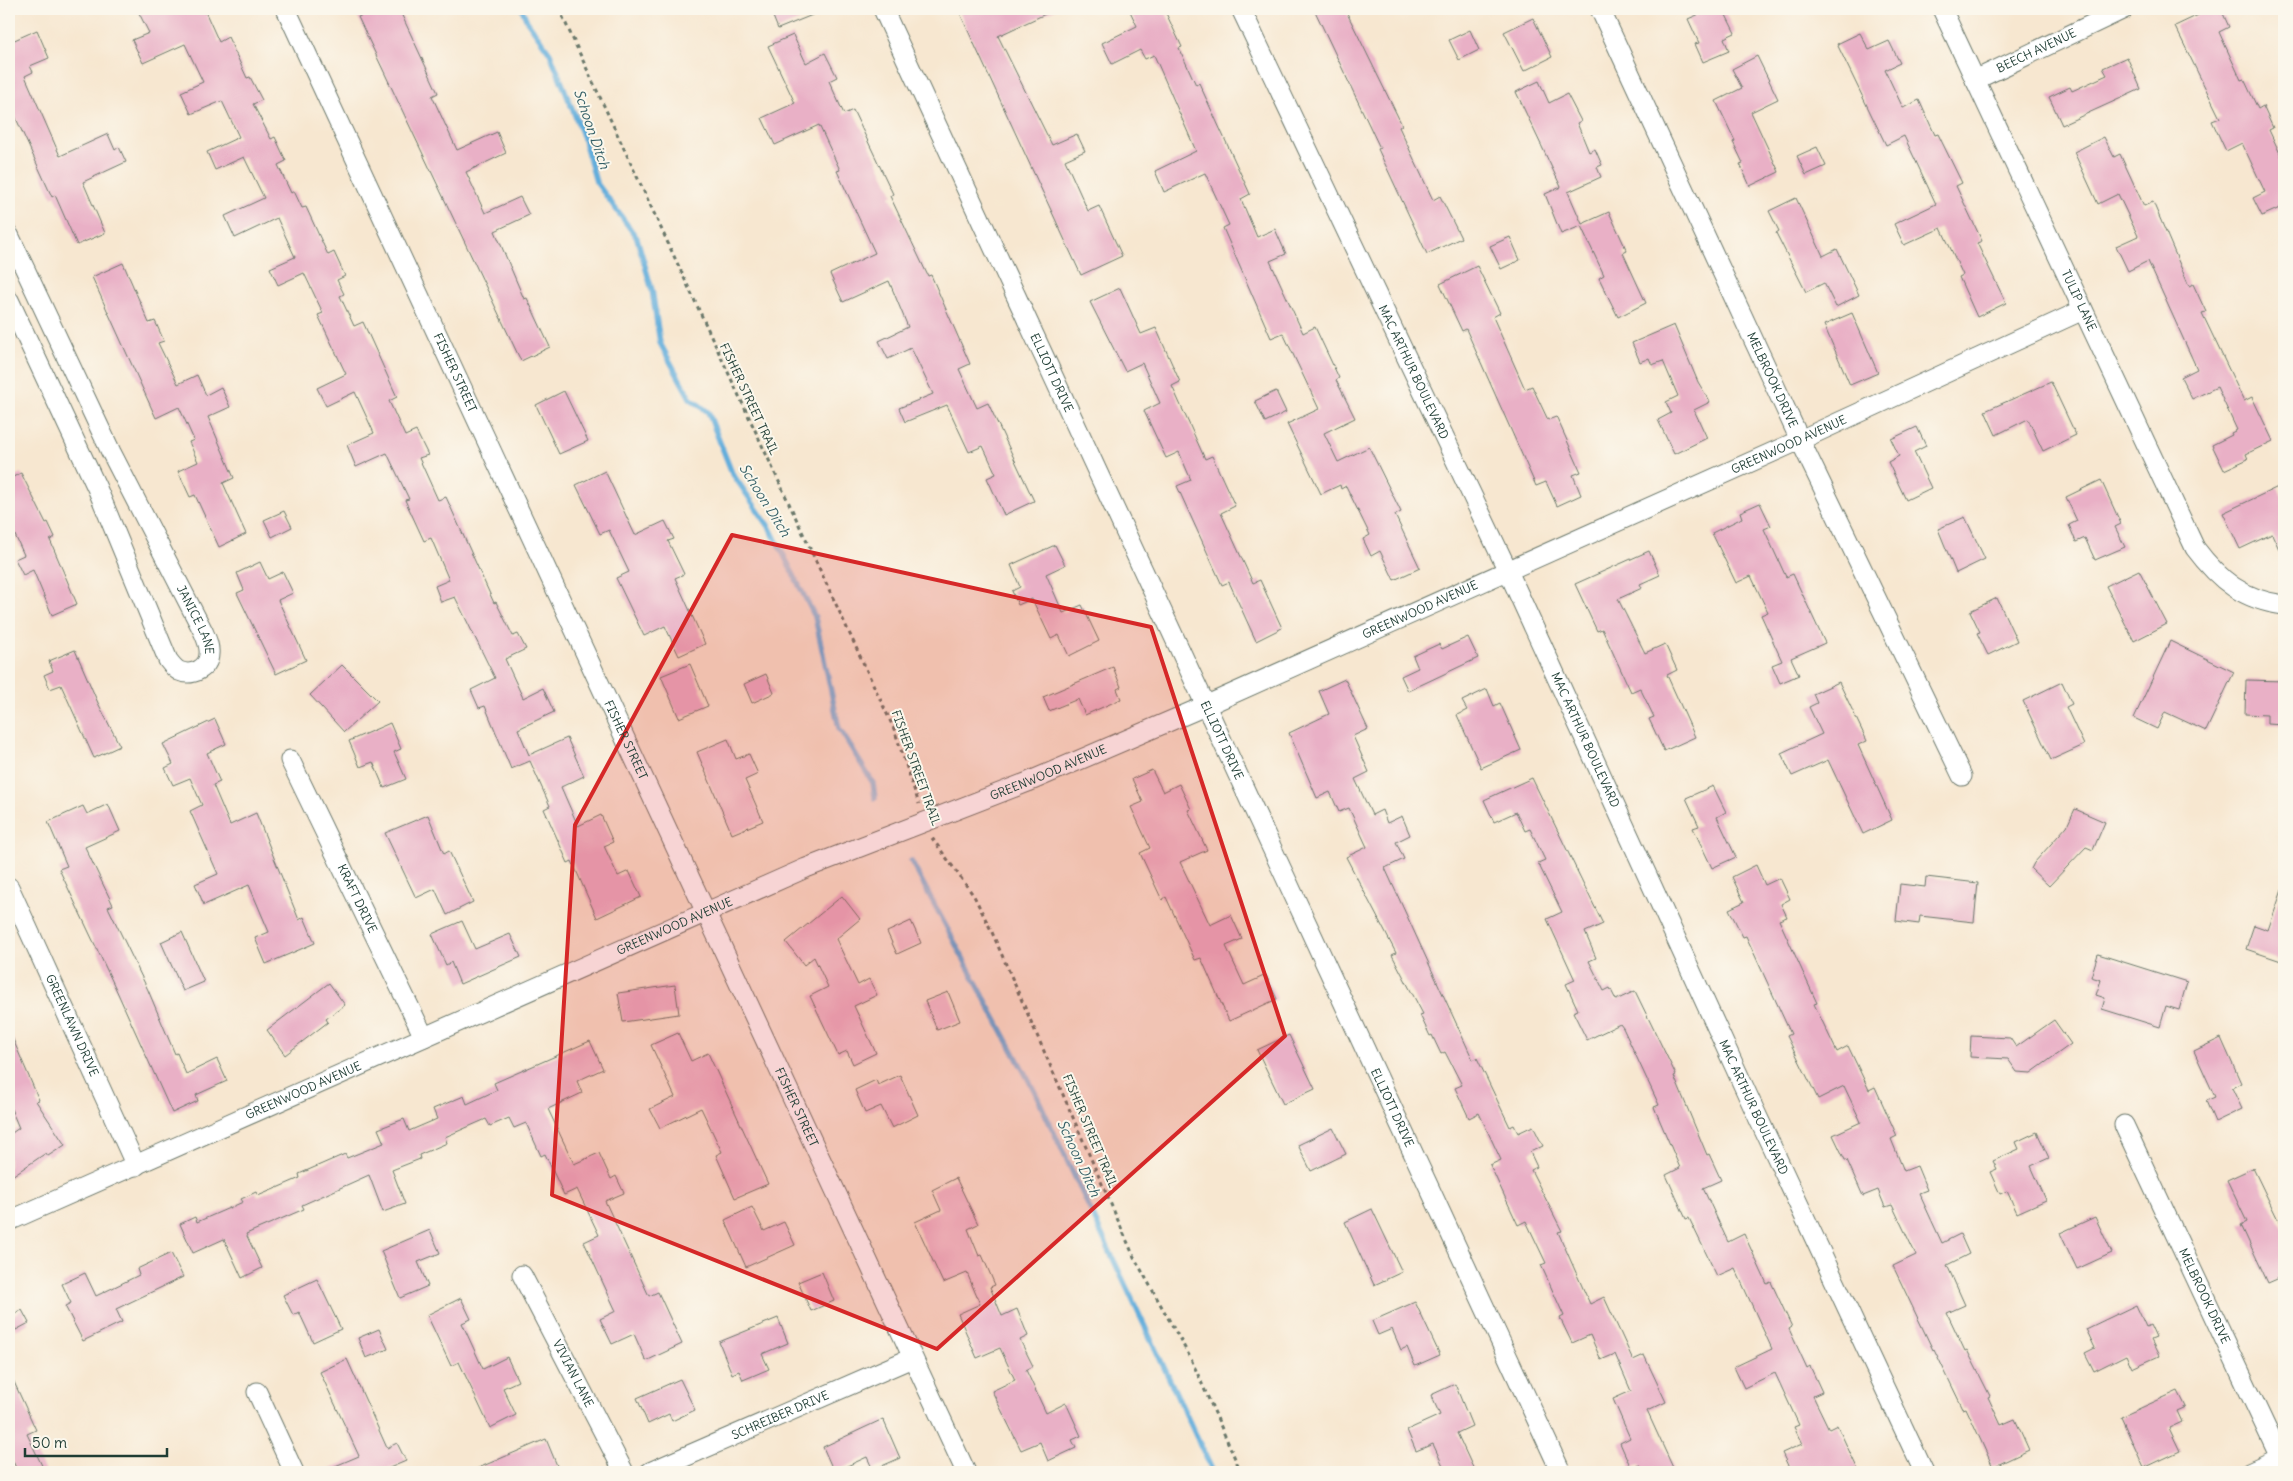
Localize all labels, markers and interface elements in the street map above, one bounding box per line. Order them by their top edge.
street label: BEECH AVENUE [1994,25,2078,76]
water label: Schoon Ditch [570,87,614,172]
street label: TULIP LANE [2058,267,2100,333]
street label: MAC ARTHUR BOULEVARD [1376,302,1452,441]
street label: FISHER STREET [431,330,480,415]
street label: MELBROOK DRIVE [1744,330,1801,430]
street label: ELLIOTT DRIVE [1027,331,1077,415]
street label: FISHER STREET TRAIL [717,340,782,458]
street label: GREENWOOD AVENUE [1729,412,1849,477]
water label: Schoon Ditch [735,460,795,541]
street label: GREENWOOD AVENUE [1360,577,1480,642]
street label: JANICE LANE [174,583,217,654]
street label: MAC ARTHUR BOULEVARD [1548,670,1623,810]
street label: FISHER STREET [601,698,651,782]
street label: ELLIOTT DRIVE [1198,698,1247,782]
street label: FISHER STREET TRAIL [889,708,945,828]
street label: GREENWOOD AVENUE [988,741,1109,803]
street label: KRAFT DRIVE [334,862,381,935]
street label: GREENWOOD AVENUE [614,894,735,958]
street label: GREENLAWN DRIVE [43,972,102,1079]
street label: MAC ARTHUR BOULEVARD [1716,1037,1792,1177]
street label: GREENWOOD AVENUE [243,1058,363,1122]
street label: FISHER STREET [772,1065,822,1149]
street label: ELLIOTT DRIVE [1368,1066,1417,1149]
street label: FISHER STREET TRAIL [1060,1072,1121,1190]
water label: Schoon Ditch [1053,1117,1105,1200]
street label: MELBROOK DRIVE [2176,1246,2234,1346]
street label: VIVIAN LANE [550,1337,597,1410]
street label: SCHREIBER DRIVE [729,1387,831,1443]
scale bar [25,1426,168,1458]
text: 50 m [32,1433,67,1452]

